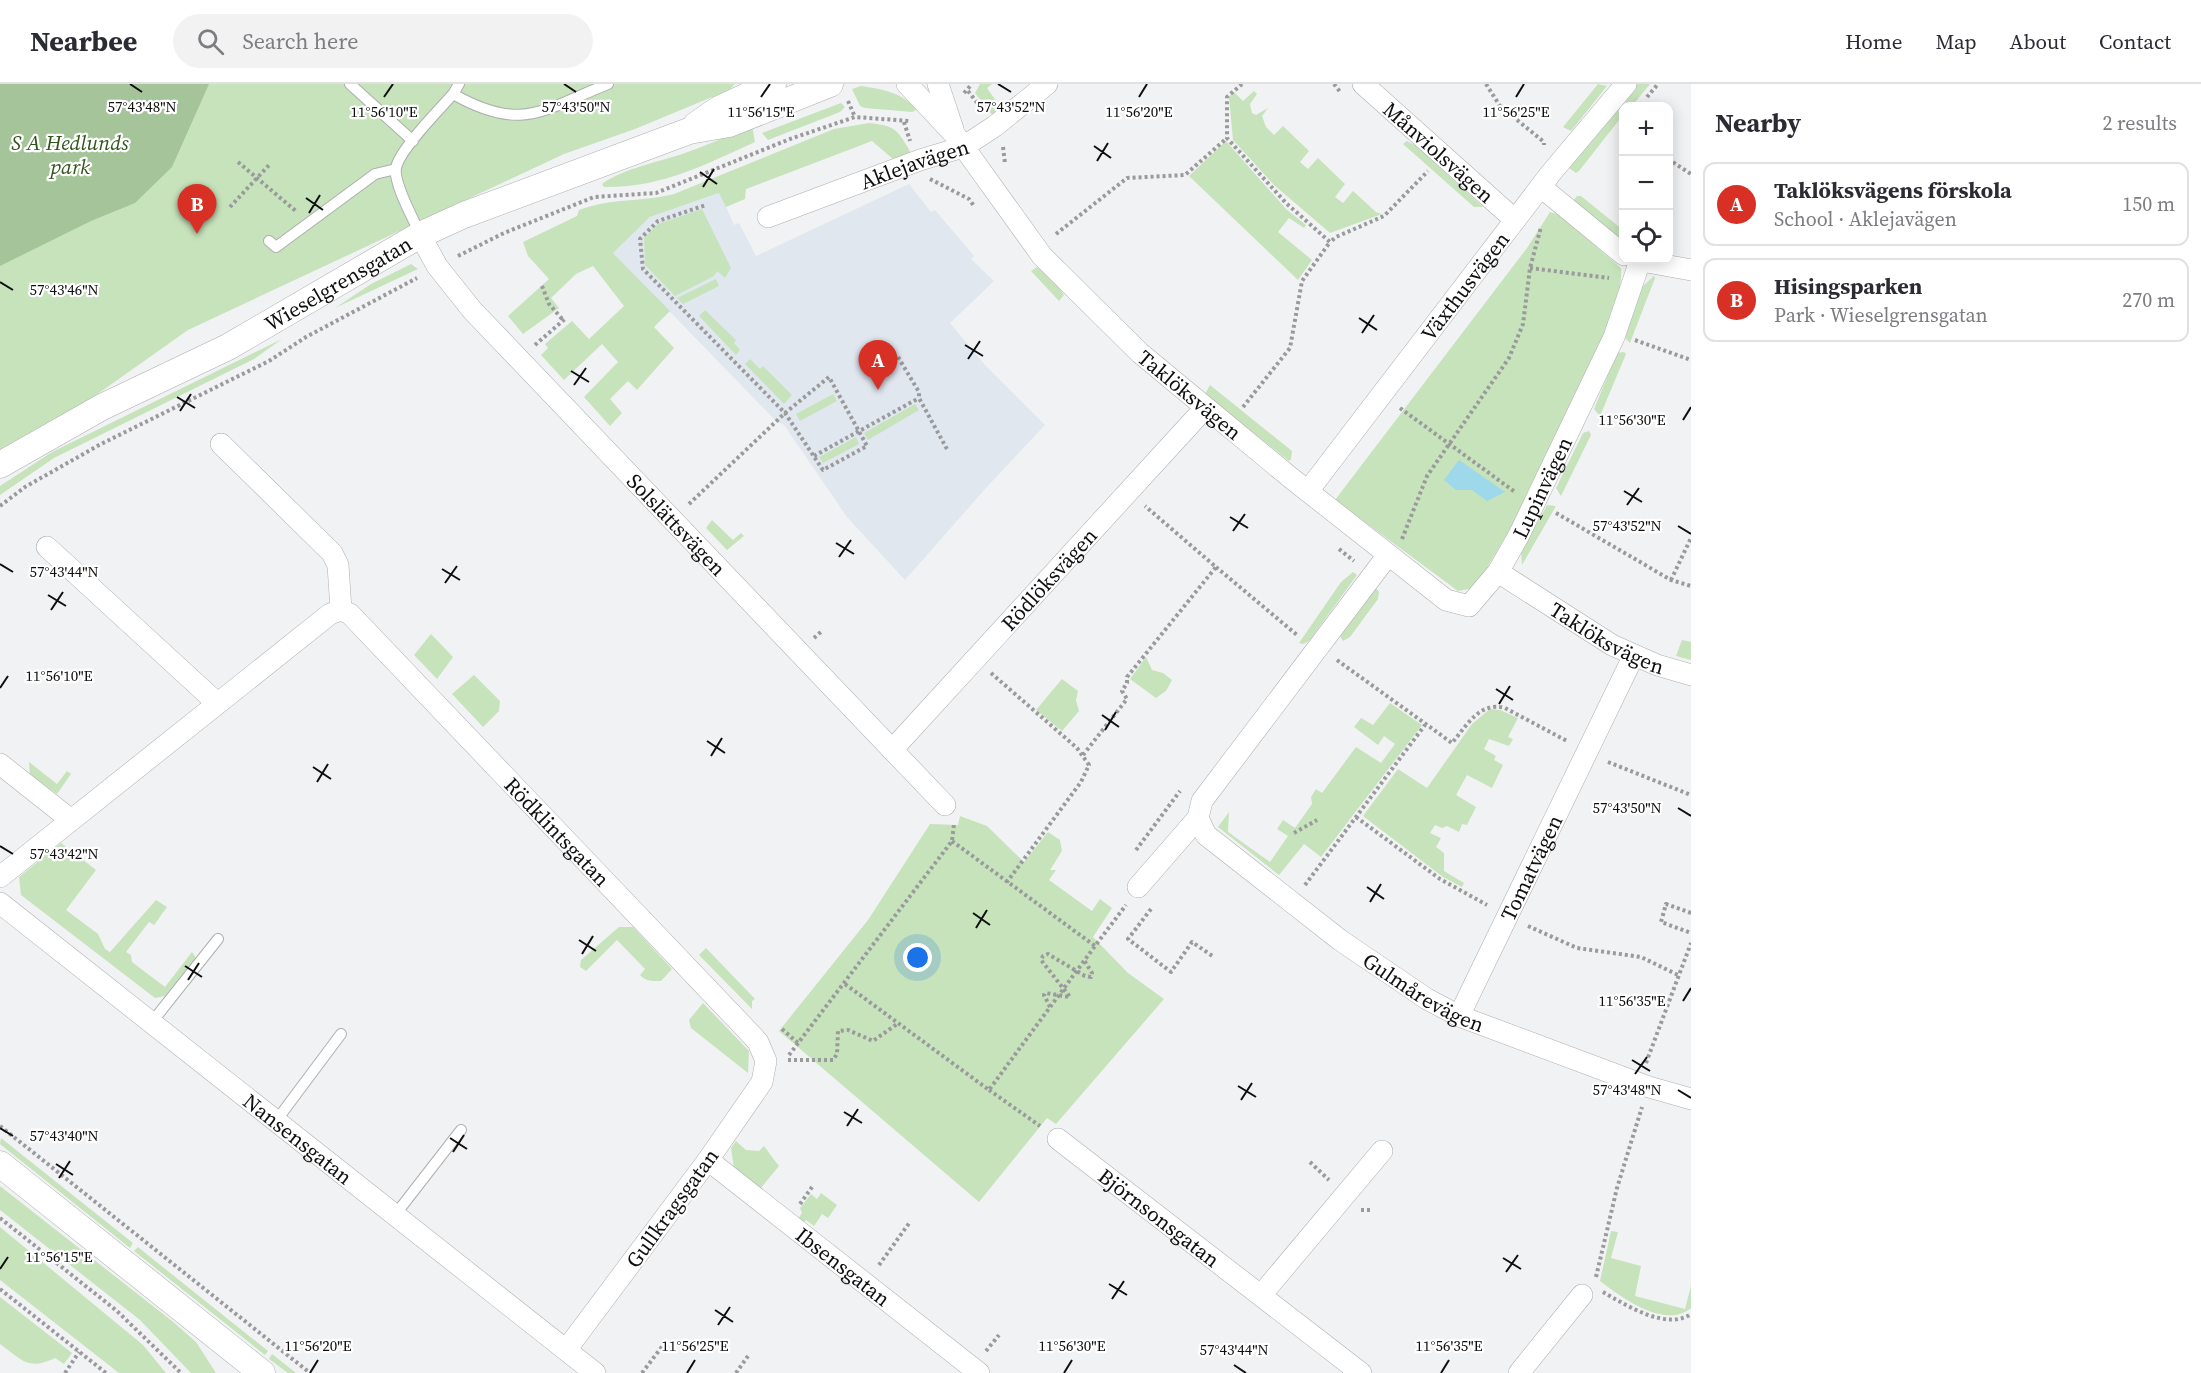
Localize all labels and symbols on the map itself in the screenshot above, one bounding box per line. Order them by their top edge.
street label: Månviolsvägen [1377,95,1501,210]
text: 57°43'48"N [107,96,177,117]
text: 57°43'50"N [541,96,611,117]
text: 57°43'52"N [976,96,1046,117]
text: 11°56'10"E [350,101,418,122]
text: 11°56'15"E [727,101,795,122]
text: 11°56'20"E [1105,101,1173,122]
text: 11°56'25"E [1482,101,1550,122]
park label: S A Hedlunds park [11,128,129,181]
street label: Aklejavägen [856,131,973,196]
pin: B [178,184,216,234]
street label: Växthusvägen [1414,225,1516,347]
street label: Wieselgrensgatan [259,228,417,337]
text: 57°43'46"N [29,279,99,300]
pin: A [858,340,898,390]
street label: Taklöksvägen [1132,343,1248,446]
text: 11°56'30"E [1598,409,1666,430]
street label: Lupinvägen [1505,432,1579,543]
street label: Solslättsvägen [621,467,733,582]
text: 57°43'52"N [1592,515,1662,536]
street label: Rödlöksvägen [994,521,1103,637]
text: 57°43'44"N [29,561,99,582]
street label: Taklöksvägen [1545,595,1668,681]
text: 11°56'10"E [25,665,93,686]
street label: Rödklintsgatan [498,770,617,893]
text: 57°43'50"N [1592,797,1662,818]
street label: Tomatvägen [1493,810,1569,925]
text: 57°43'42"N [29,843,99,864]
your location [903,943,932,972]
street label: Gulmårevägen [1357,945,1489,1039]
text: 11°56'35"E [1598,990,1666,1011]
text: 57°43'48"N [1592,1079,1662,1100]
street label: Nansensgatan [238,1086,359,1191]
text: 57°43'40"N [29,1125,99,1146]
street label: Gullkragsgatan [619,1142,725,1274]
street label: Björnsonsgatan [1093,1161,1226,1274]
street label: Ibsensgatan [790,1220,897,1313]
text: 11°56'15"E [25,1246,93,1267]
text: 11°56'20"E [284,1335,352,1356]
text: 11°56'25"E [661,1335,729,1356]
text: 11°56'30"E [1038,1335,1106,1356]
text: 11°56'35"E [1415,1335,1483,1356]
text: 57°43'44"N [1199,1339,1269,1360]

